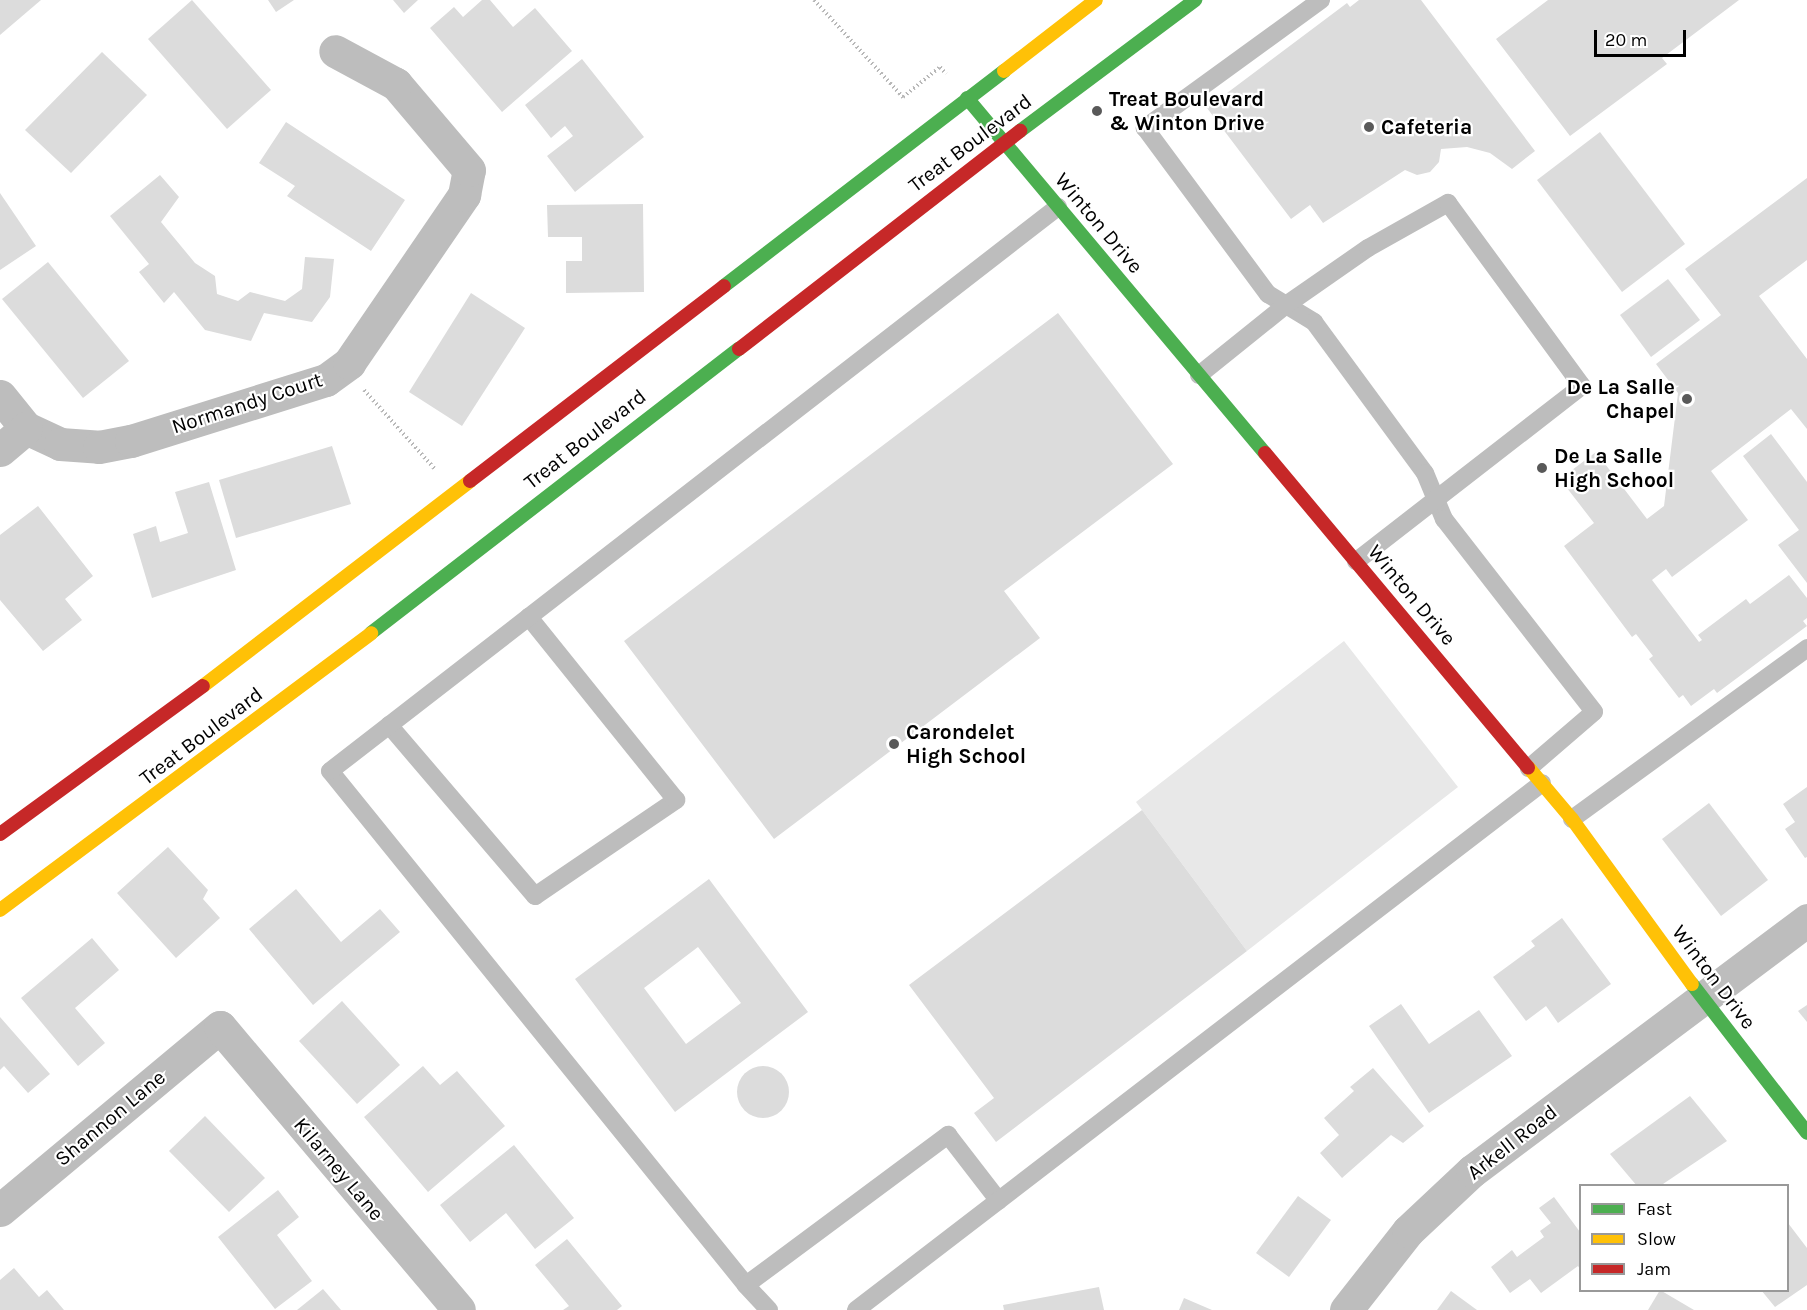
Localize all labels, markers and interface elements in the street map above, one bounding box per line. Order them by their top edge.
scale bar [1597,18,1688,56]
text: 20 m [1605,29,1647,51]
place label: Treat Boulevard & Winton Drive [1109,86,1265,136]
street label: Treat Boulevard [903,88,1037,198]
marker: Treat Boulevard & Winton Drive [1090,104,1104,118]
place label: Cafeteria [1381,114,1472,140]
marker: Cafeteria [1362,120,1376,134]
street label: Winton Drive [1050,167,1148,279]
street label: Normandy Court [168,367,326,439]
place label: De La Salle Chapel [1567,374,1675,424]
street label: Treat Boulevard [519,384,651,494]
marker: De La Salle Chapel [1680,392,1694,406]
place label: De La Salle High School [1554,443,1674,493]
marker: De La Salle High School [1535,461,1549,475]
street label: Winton Drive [1363,539,1461,651]
street label: Treat Boulevard [134,681,268,791]
place label: Carondelet High School [906,719,1026,769]
marker: Carondelet High School [887,737,901,751]
street label: Winton Drive [1667,920,1761,1034]
street label: Shannon Lane [50,1065,170,1171]
street label: Arkell Road [1462,1099,1562,1185]
street label: Kilarney Lane [288,1112,390,1226]
legend [1579,1184,1789,1292]
text: Fast [1637,1198,1672,1220]
text: Slow [1637,1228,1676,1250]
text: Jam [1637,1258,1671,1280]

